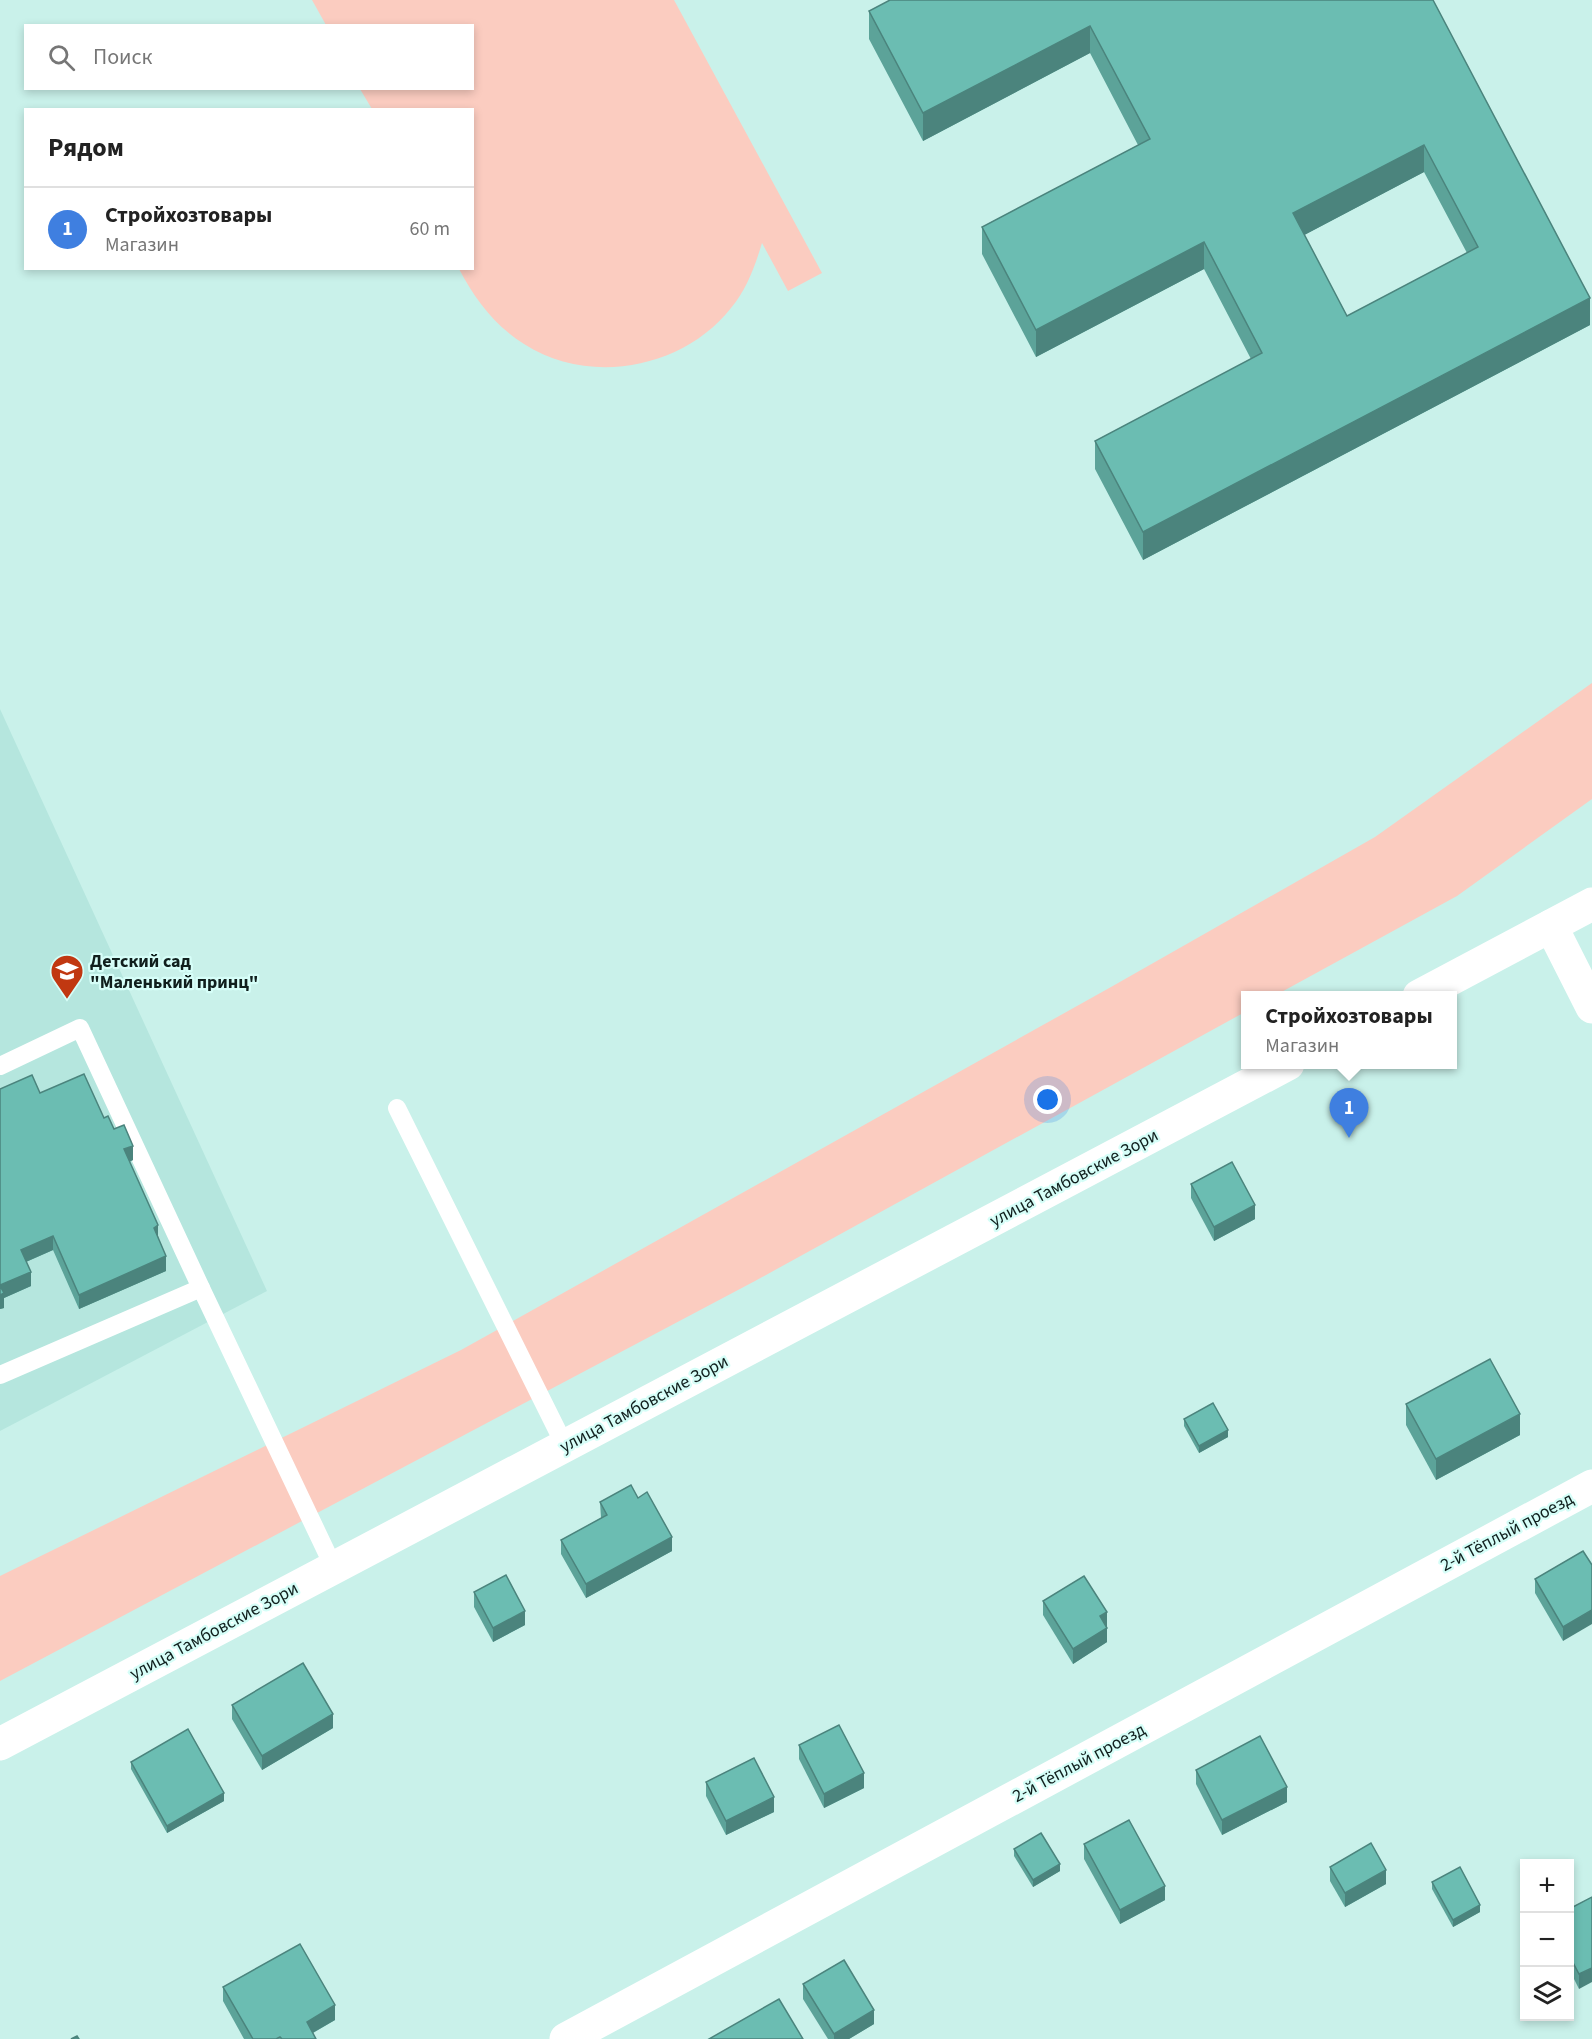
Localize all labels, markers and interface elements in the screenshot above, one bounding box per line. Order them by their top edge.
search box [24,24,474,90]
icon: search [45,41,78,74]
text: Поиск [93,41,152,73]
text: Рядом [48,129,124,166]
text: Стройхозтовары [105,199,272,231]
text: 1 [62,215,73,243]
text: 60 m [410,215,450,243]
text: Магазин [105,231,179,259]
place label: Детский сад "Маленький принц" [90,949,258,995]
school or university icon: Детский сад "Маленький принц" [49,953,85,1000]
popup [1241,991,1457,1069]
text: Стройхозтовары [1265,1000,1433,1032]
text: Магазин [1265,1032,1339,1060]
your location [1033,1085,1062,1114]
pin: 1 [1330,1088,1368,1138]
street label: улица Тамбовские Зори [985,1123,1163,1233]
street label: улица Тамбовские Зори [555,1349,733,1459]
street label: 2-й Тёплый проезд [1436,1486,1578,1578]
street label: улица Тамбовские Зори [125,1576,303,1686]
street label: 2-й Тёплый проезд [1008,1717,1150,1809]
map controls [1520,1859,1574,2021]
button: + [1520,1859,1574,1913]
button: − [1520,1913,1574,1967]
button: layers [1520,1967,1574,2021]

